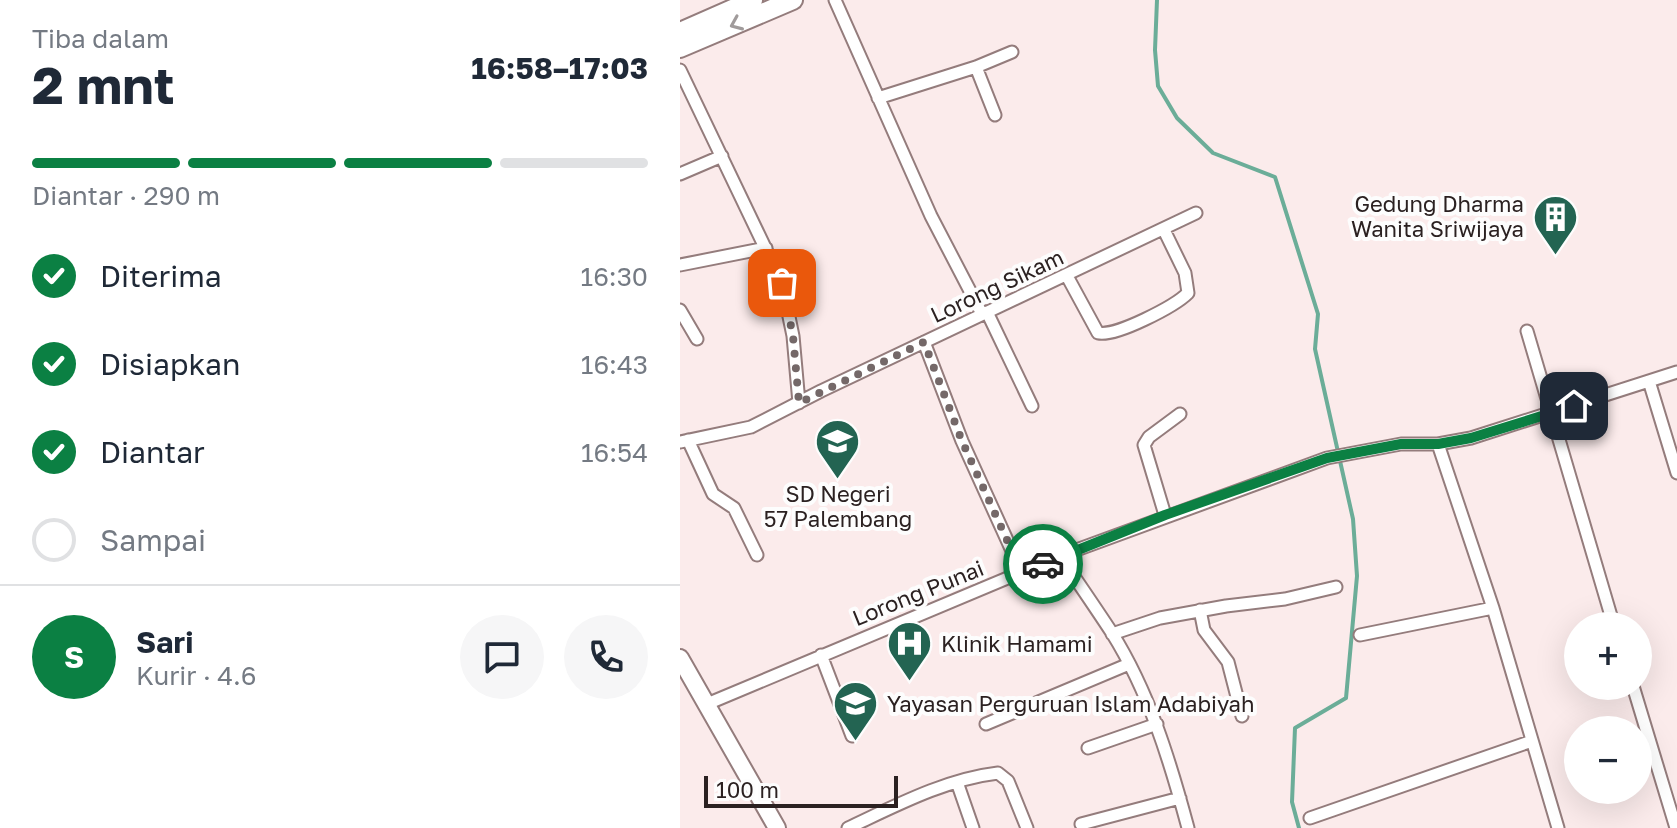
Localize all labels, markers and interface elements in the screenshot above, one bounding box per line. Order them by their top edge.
one-way arrow [730,14,745,30]
text: Tiba dalam [32,23,169,54]
text: 16:58–17:03 [471,50,648,86]
text: 2 mnt [32,53,174,115]
text: Diantar · 290 m [32,180,220,211]
place label: Gedung Dharma Wanita Sriwijaya [1351,190,1524,242]
building icon: Gedung Dharma Wanita Sriwijaya [1531,193,1579,256]
street label: Lorong Sikam [926,243,1068,328]
pin [748,249,816,317]
icon: check [32,254,76,298]
text: Diterima [100,258,222,294]
text: 16:30 [581,261,648,292]
icon: bag [760,261,804,305]
icon: check [32,342,76,386]
text: Disiapkan [100,346,240,382]
text: 16:43 [581,349,648,380]
pin [1540,372,1608,440]
icon: home [1552,384,1596,428]
school or university icon: SD Negeri 57 Palembang [814,417,862,480]
icon: check [32,430,76,474]
text: Diantar [100,434,205,470]
text: 16:54 [581,437,648,468]
place label: SD Negeri 57 Palembang [764,480,912,532]
text: Sampai [100,522,206,558]
courier [1003,524,1083,604]
icon: car [1021,542,1065,586]
street label: Lorong Punai [848,554,987,631]
map controls [1564,612,1652,804]
button: + [1564,612,1652,700]
button: chat [460,615,544,699]
button: phone [564,615,648,699]
hospital icon: Klinik Hamami [886,620,934,683]
text: Sari [136,624,193,660]
place label: Klinik Hamami [941,630,1093,657]
text: S [64,639,84,675]
text: Kurir · 4.6 [136,660,257,691]
school or university icon: Yayasan Perguruan Islam Adabiyah [832,680,880,743]
place label: Yayasan Perguruan Islam Adabiyah [887,690,1255,717]
button: − [1564,716,1652,804]
scale bar [704,772,898,808]
text: 100 m [716,776,779,803]

